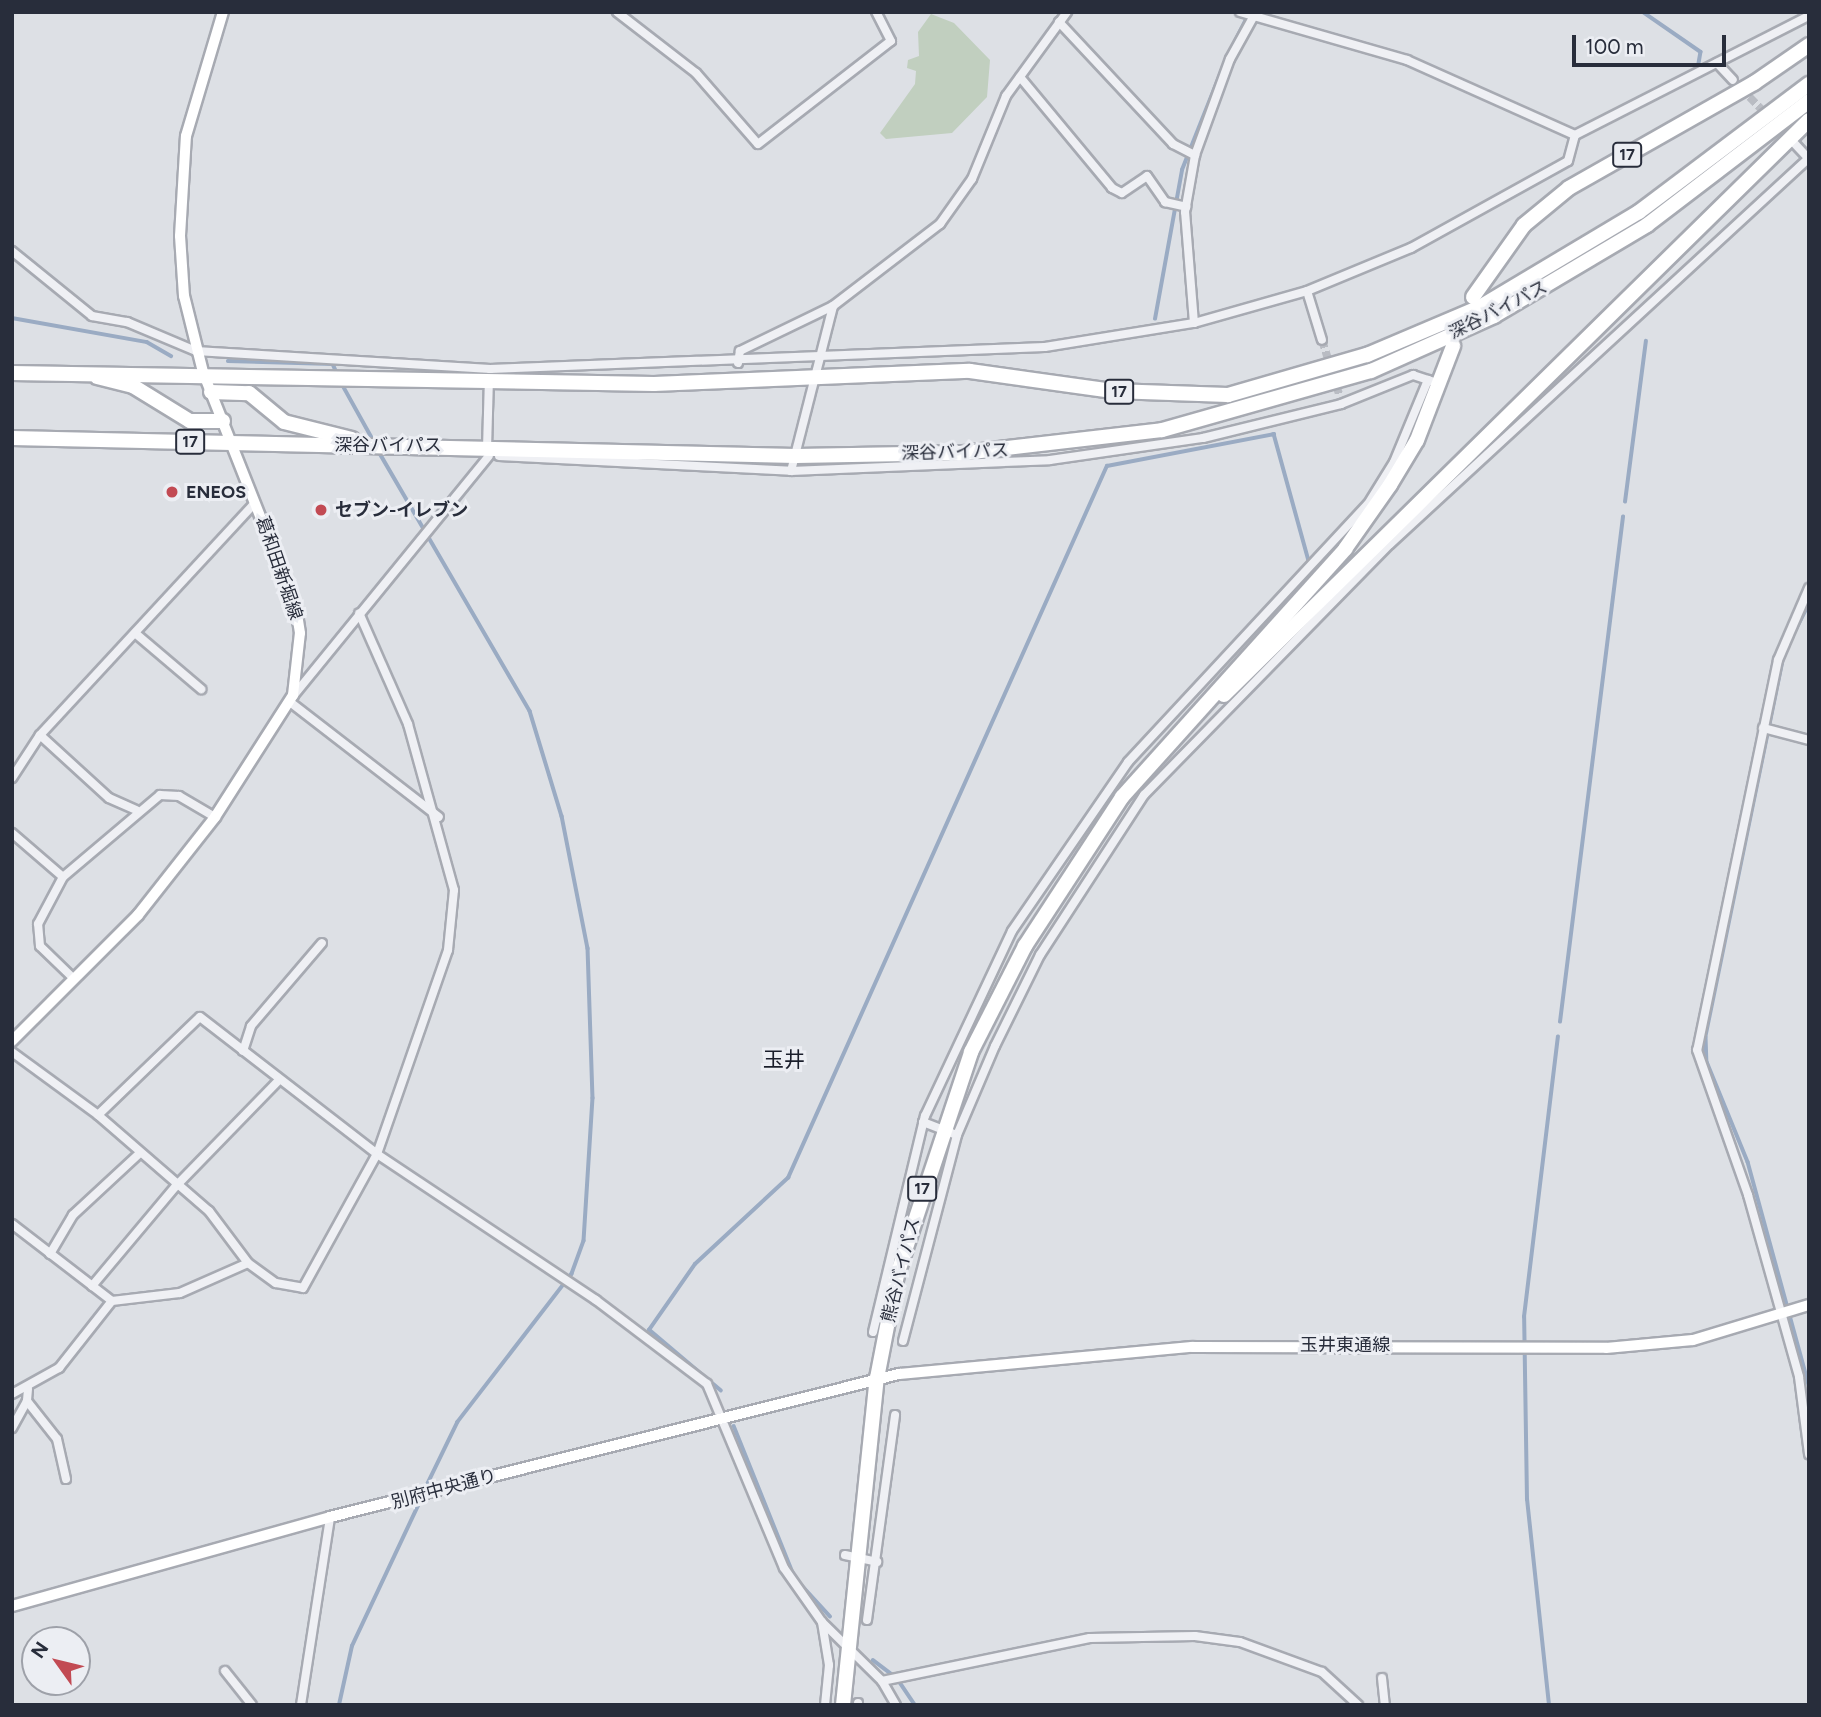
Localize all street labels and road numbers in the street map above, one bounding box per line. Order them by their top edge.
road number: 17 [1611,142,1643,168]
street label: 深谷バイパス [1445,276,1551,344]
road number: 17 [1103,380,1135,404]
road number: 17 [174,430,206,454]
street label: 深谷バイパス [334,434,442,456]
street label: 深谷バイパス [901,439,1009,465]
street label: 葛和田新堀線 [251,513,307,623]
road number: 17 [906,1176,938,1202]
street label: 熊谷バイパス [877,1215,925,1325]
street label: 玉井東通線 [1300,1334,1390,1356]
street label: 別府中央通り [389,1465,499,1513]

